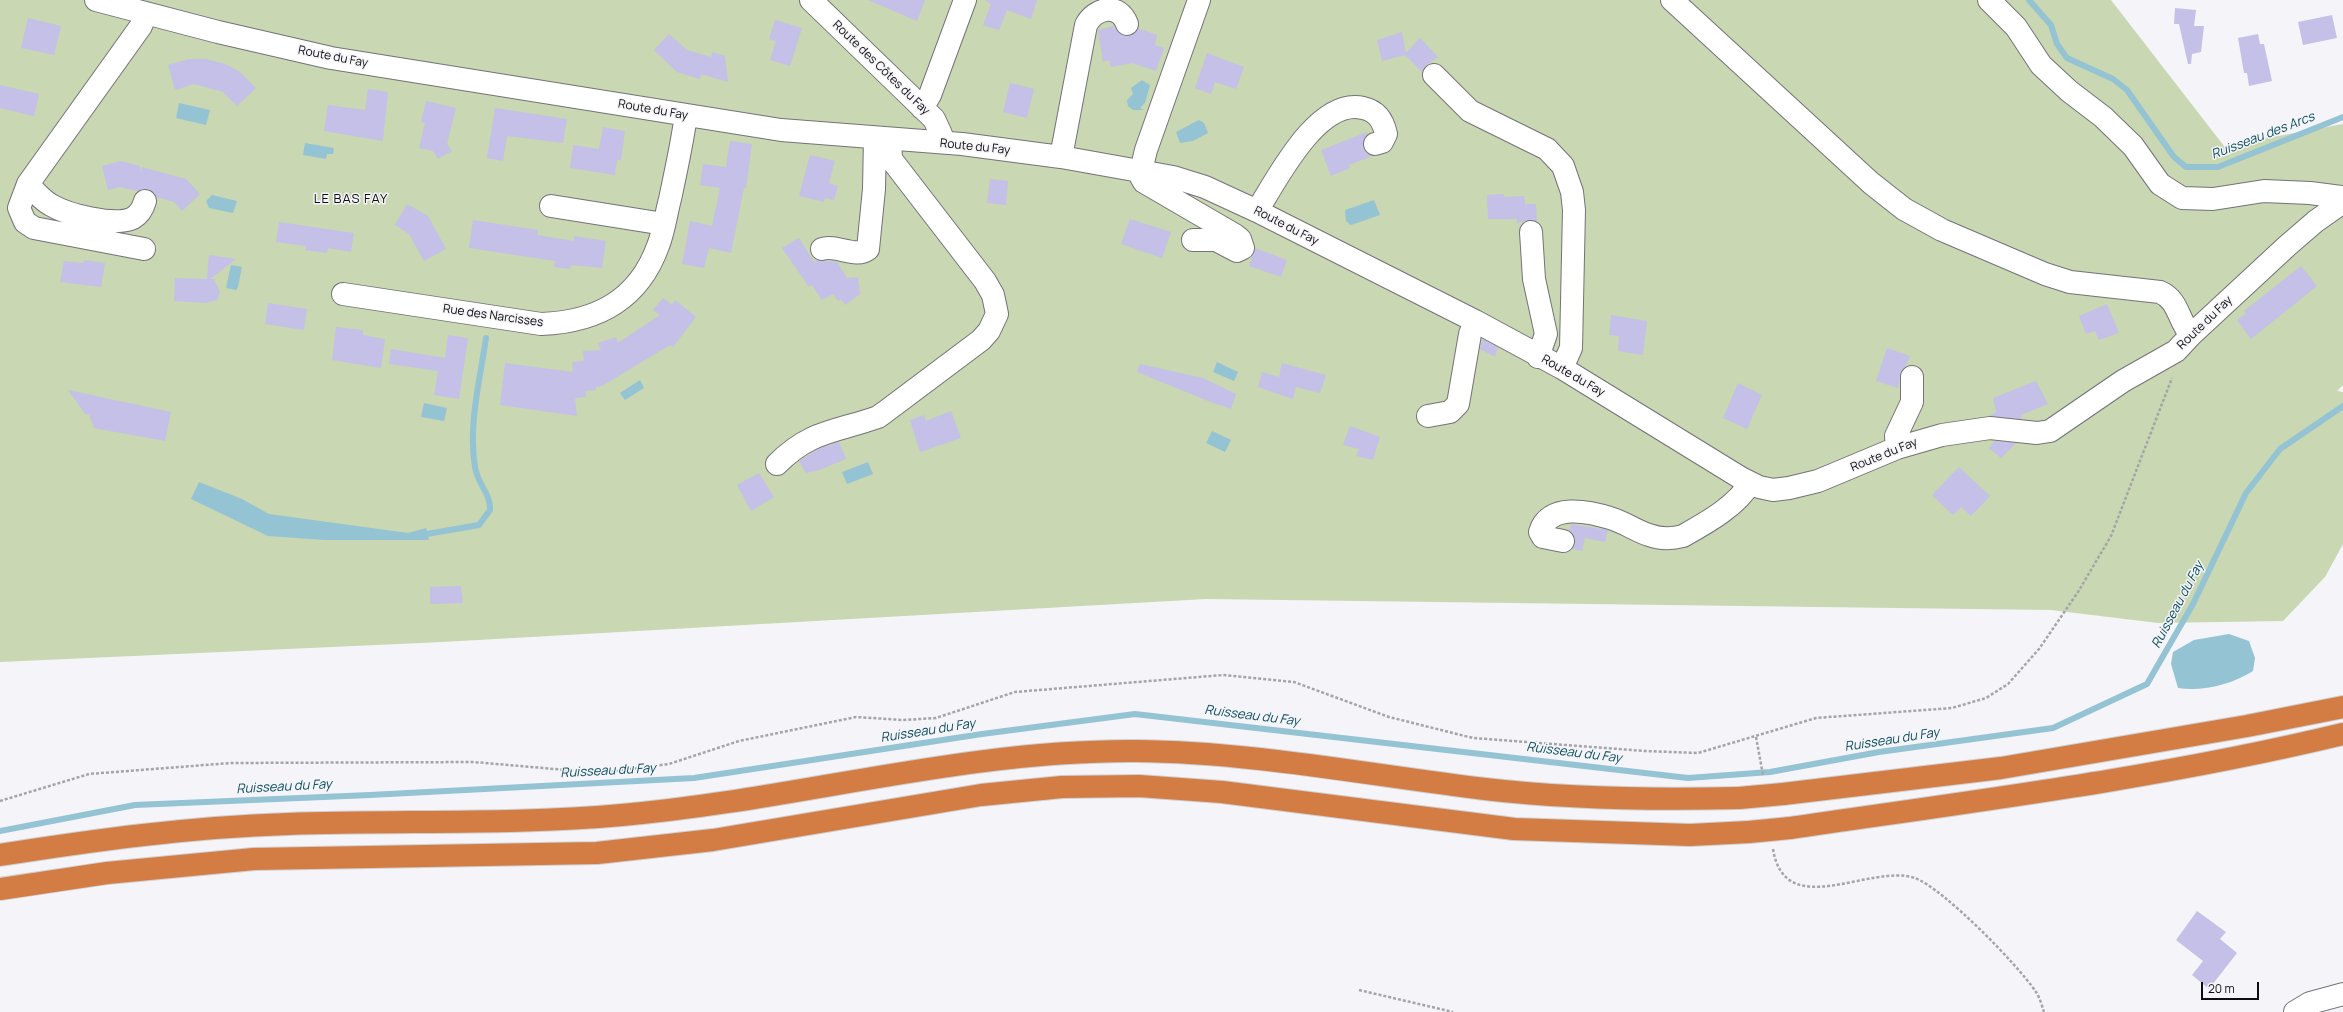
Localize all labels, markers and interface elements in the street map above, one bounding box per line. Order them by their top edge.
street label: Route des Côtes du Fay [829,18,933,118]
street label: Route du Fay [297,43,369,71]
street label: Route du Fay [617,97,689,123]
water label: Ruisseau des Arcs [2209,109,2317,163]
street label: Route du Fay [939,136,1011,158]
district label: LE BAS FAY [314,191,388,207]
street label: Route du Fay [1251,204,1321,248]
street label: Route du Fay [2175,293,2235,353]
street label: Rue des Narcisses [442,302,544,330]
street label: Route du Fay [1539,352,1607,400]
street label: Route du Fay [1848,435,1920,475]
water label: Ruisseau du Fay [2149,559,2207,651]
water label: Ruisseau du Fay [1204,702,1300,730]
water label: Ruisseau du Fay [880,716,976,746]
water label: Ruisseau du Fay [1844,725,1940,755]
water label: Ruisseau du Fay [1526,739,1622,767]
water label: Ruisseau du Fay [560,761,656,781]
water label: Ruisseau du Fay [236,777,332,797]
scale bar [2203,974,2261,1000]
text: 20 m [2208,980,2235,997]

